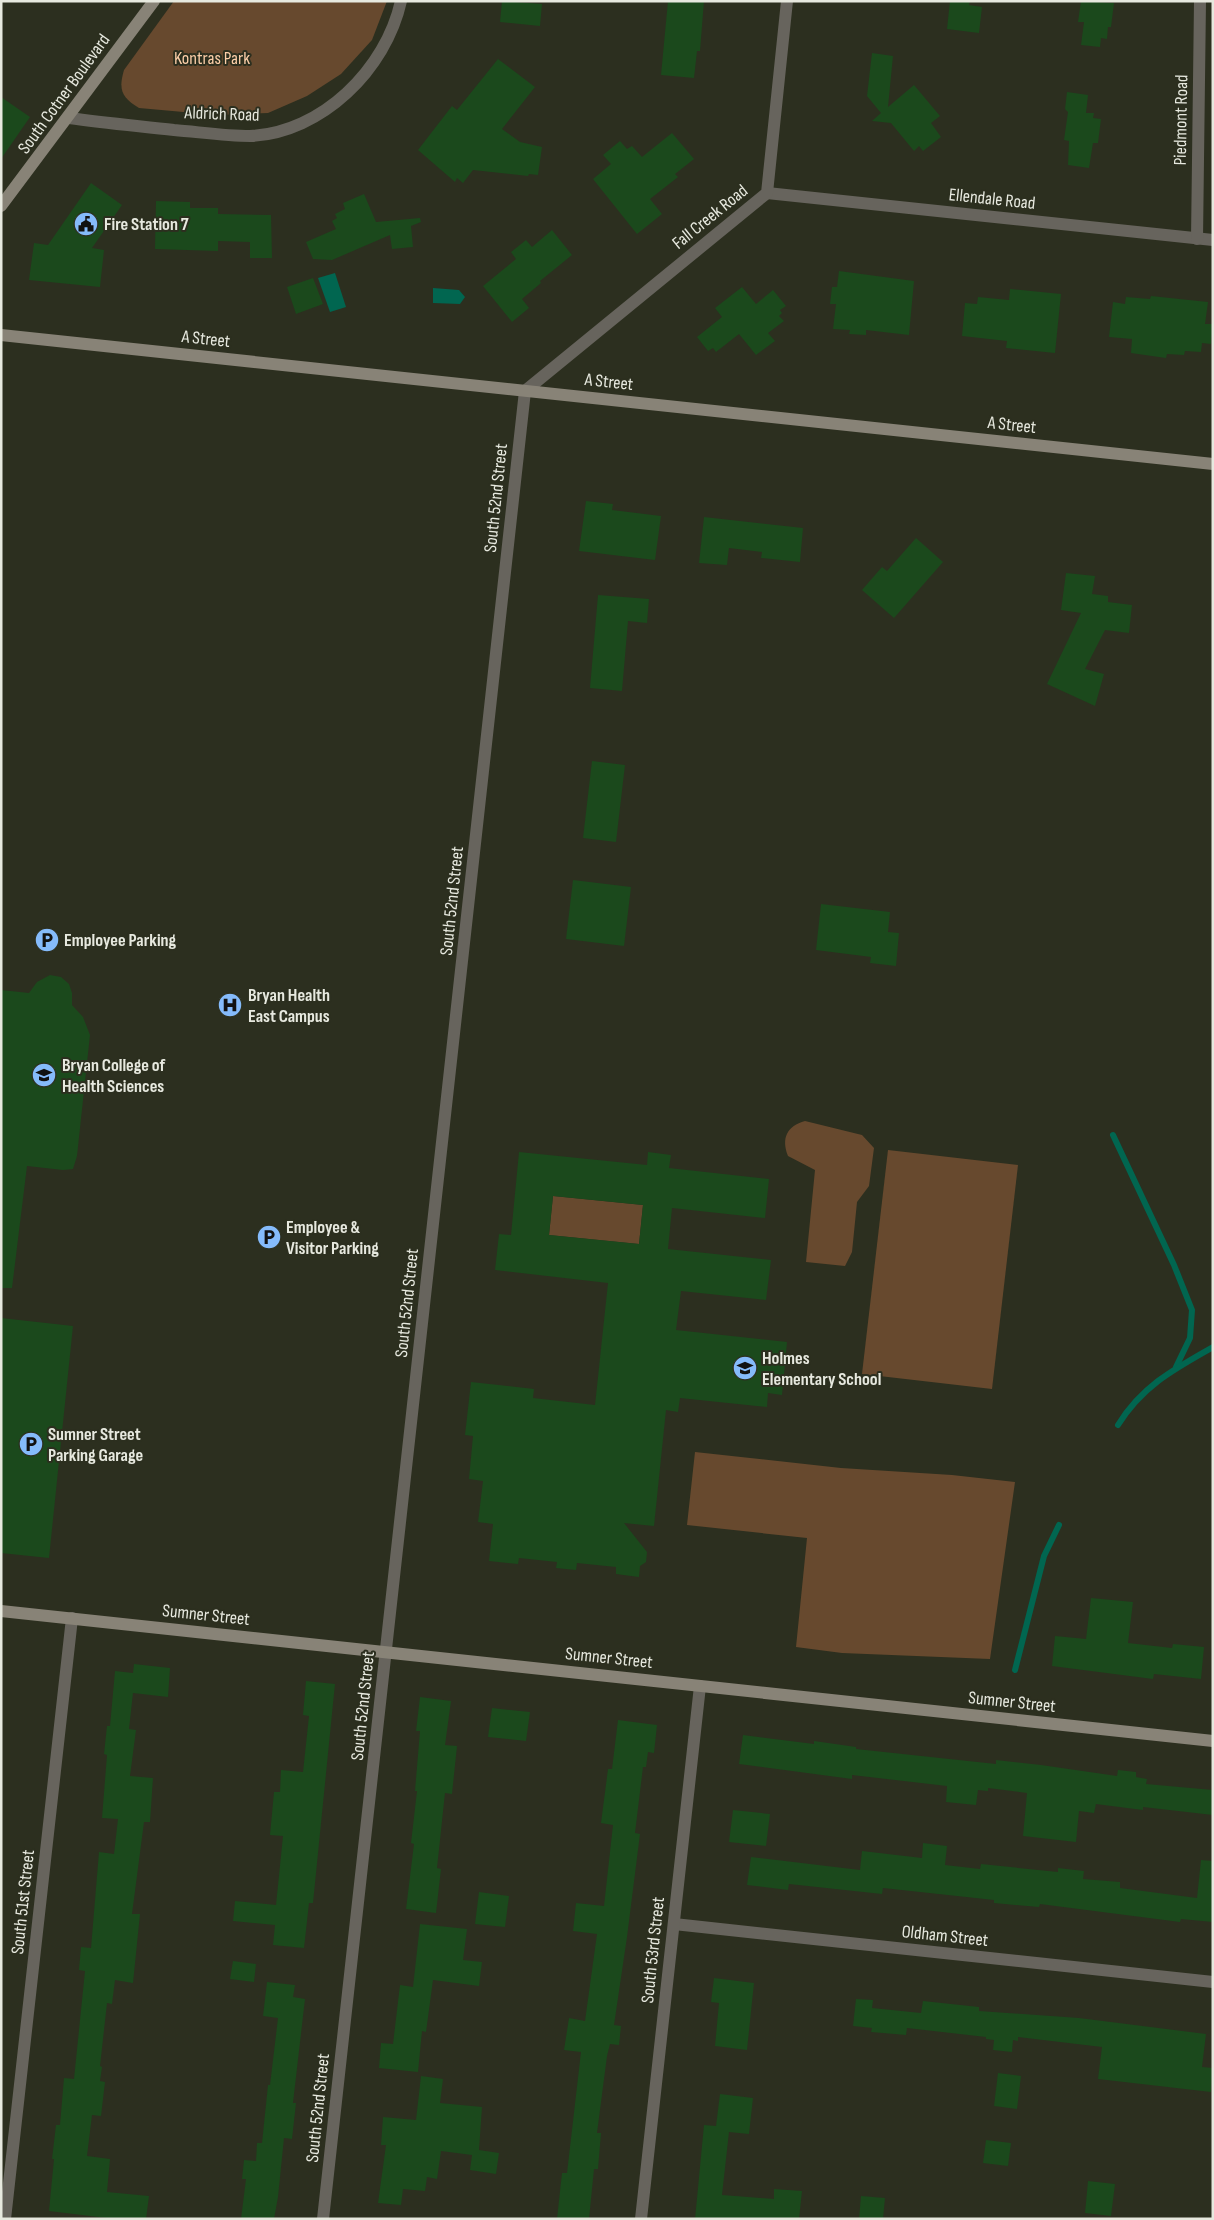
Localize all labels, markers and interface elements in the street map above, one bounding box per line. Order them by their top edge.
street label: South Cotner Boulevard [14,30,114,158]
park label: Kontras Park [174,48,250,69]
street label: Piedmont Road [1170,74,1192,166]
street label: Aldrich Road [183,102,260,126]
street label: Fall Creek Road [668,180,752,254]
street label: Ellendale Road [948,184,1036,214]
public building icon: Fire Station 7 [73,211,99,237]
place label: Fire Station 7 [104,214,189,235]
street label: A Street [180,326,232,352]
street label: A Street [583,369,635,395]
street label: A Street [986,412,1038,438]
street label: South 52nd Street [480,442,512,554]
street label: South 52nd Street [436,845,468,957]
parking icon: Employee Parking [34,927,60,953]
place label: Employee Parking [64,930,177,951]
place label: Bryan Health East Campus [248,985,330,1027]
hospital icon: Bryan Health East Campus [217,992,243,1018]
place label: Bryan College of Health Sciences [62,1055,165,1097]
school or university icon: Bryan College of Health Sciences [31,1062,57,1088]
place label: Employee & Visitor Parking [286,1217,379,1259]
parking icon: Employee & Visitor Parking [256,1224,282,1250]
street label: South 52nd Street [391,1247,423,1359]
place label: Holmes Elementary School [762,1348,881,1390]
school or university icon: Holmes Elementary School [732,1355,758,1381]
place label: Sumner Street Parking Garage [48,1424,143,1466]
parking icon: Sumner Street Parking Garage [18,1431,44,1457]
street label: Sumner Street [161,1600,251,1630]
street label: Sumner Street [564,1643,654,1673]
street label: South 52nd Street [347,1650,379,1762]
street label: Sumner Street [967,1687,1057,1717]
street label: South 51st Street [7,1848,39,1955]
street label: South 53rd Street [637,1895,669,2004]
street label: Oldham Street [901,1921,990,1951]
street label: South 52nd Street [302,2052,334,2164]

